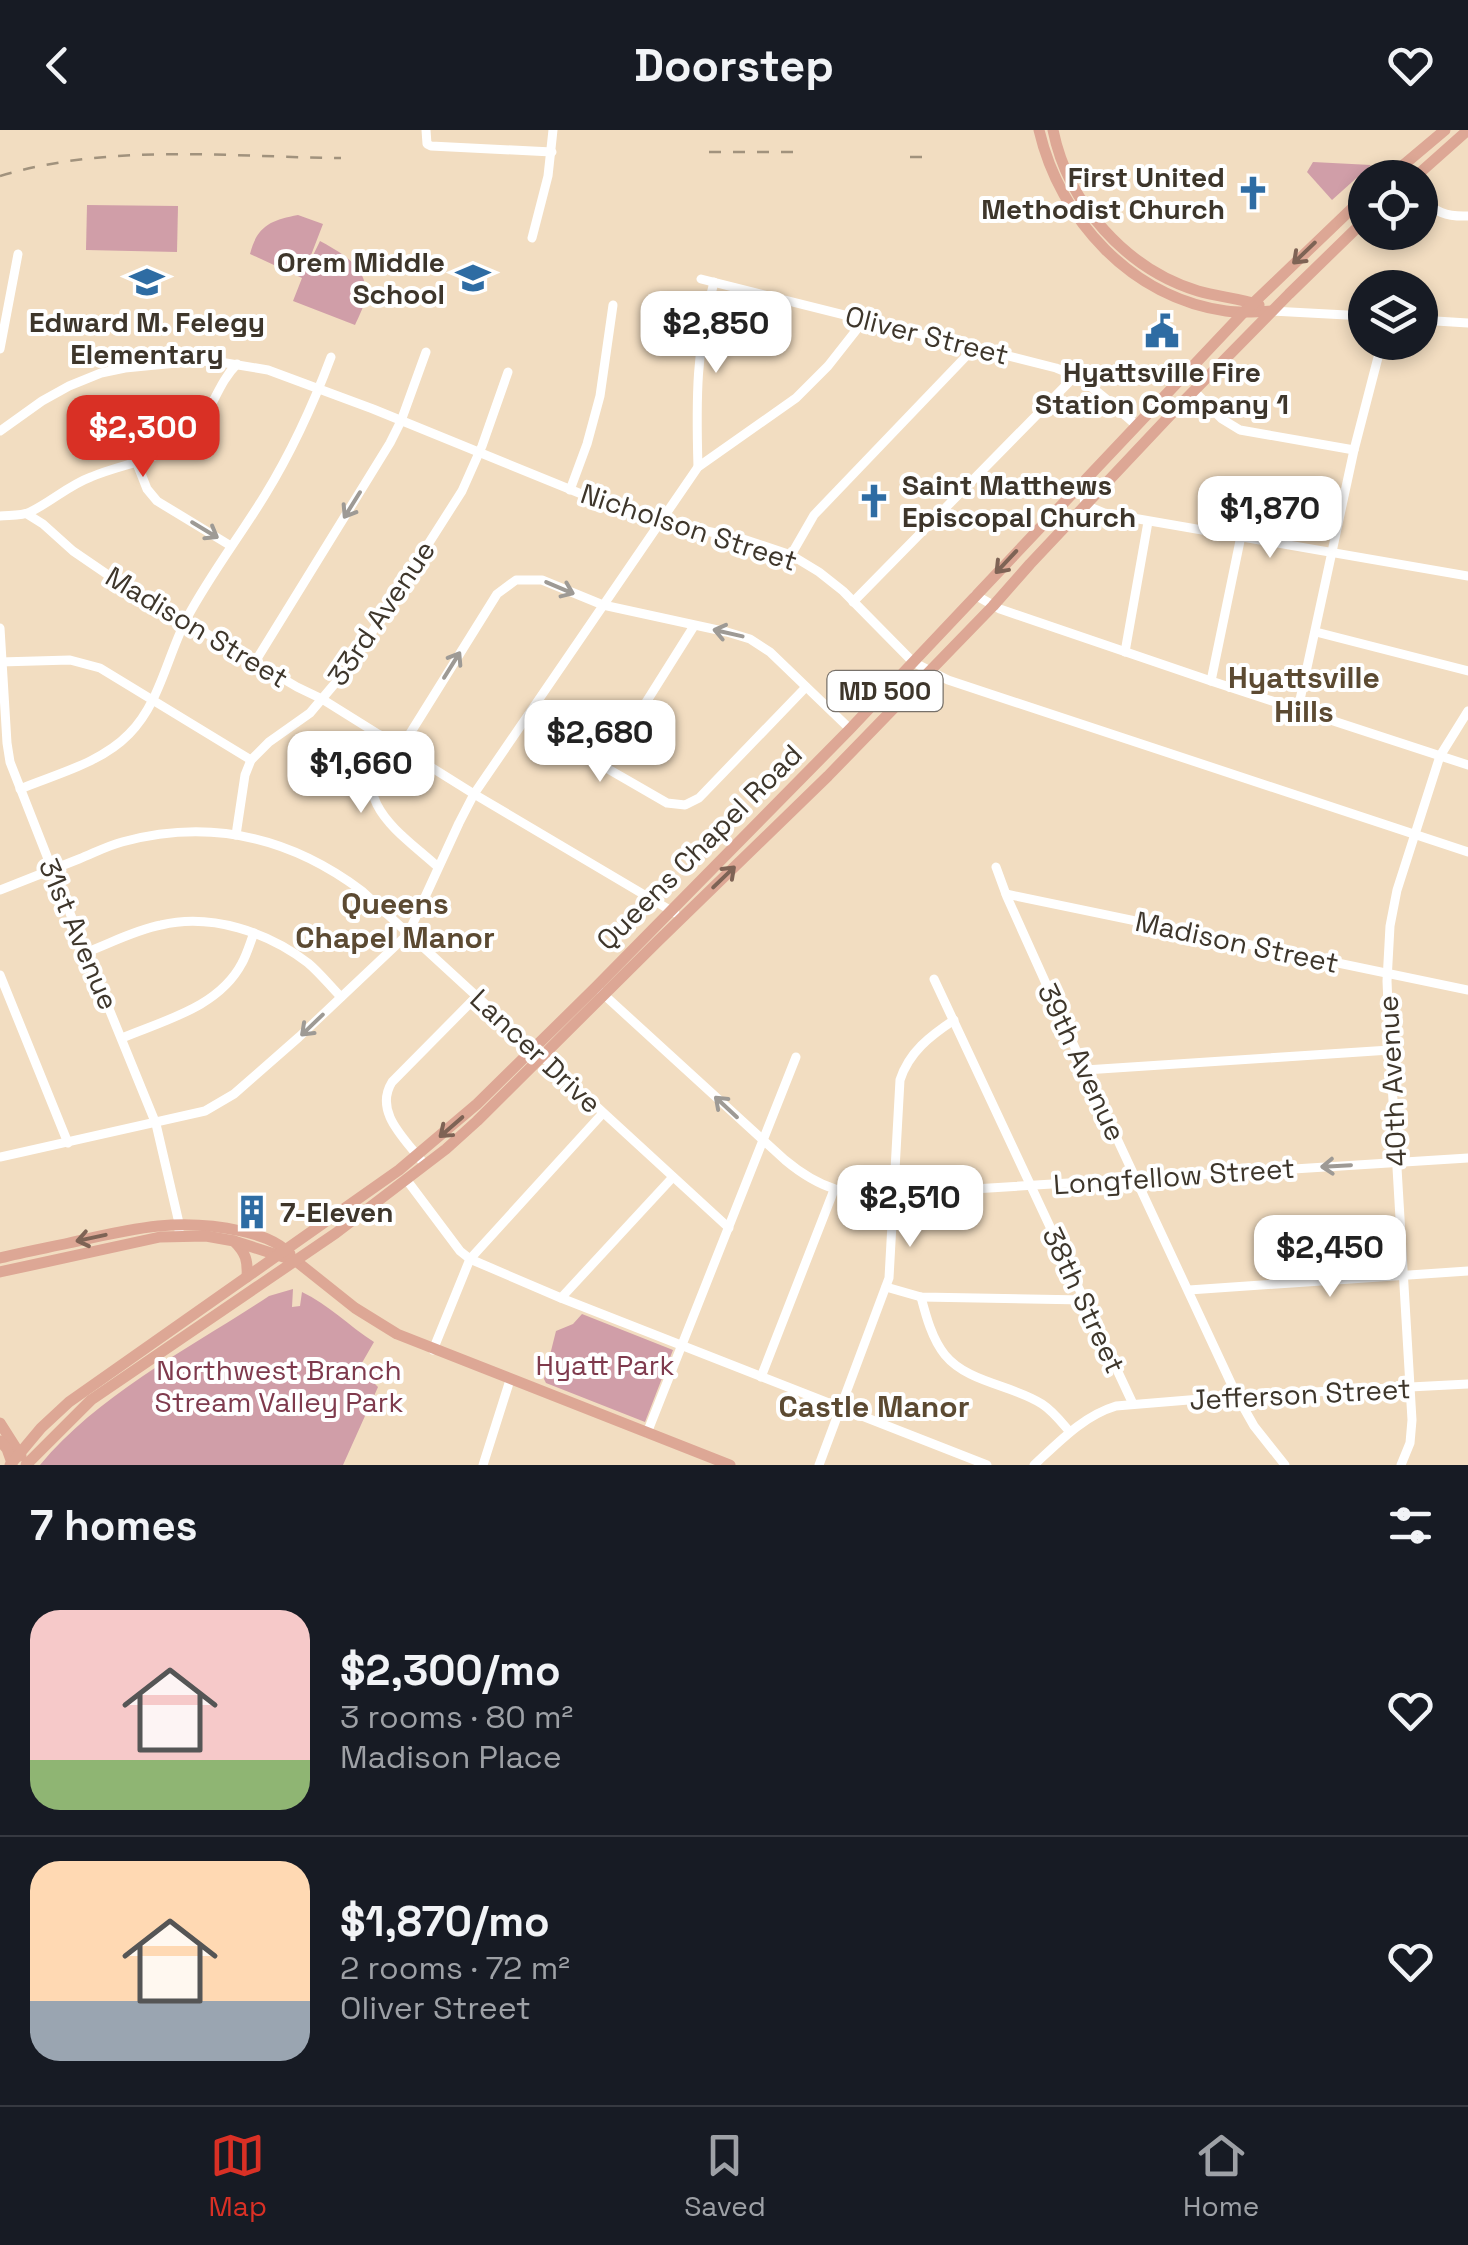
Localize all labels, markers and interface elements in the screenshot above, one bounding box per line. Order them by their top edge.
text: Doorstep [634,37,834,94]
icon: back [30,38,85,93]
icon: heart [1383,38,1438,93]
place label: First United Methodist Church [981,159,1225,227]
map controls [1348,160,1438,360]
button: locate [1348,160,1438,250]
church icon: First United Methodist Church [1234,174,1272,212]
one-way arrow [1292,241,1316,265]
place label: Orem Middle School [277,244,445,312]
school or university icon: Orem Middle School [454,259,492,297]
school or university icon: Edward M. Felegy Elementary [128,263,166,301]
button: layers [1348,270,1438,360]
pin: $2,850 [635,291,797,376]
street label: Oliver Street [842,297,1012,373]
text: $2,850 [663,303,769,343]
place label: Edward M. Felegy Elementary [29,304,265,372]
public building icon: Hyattsville Fire Station Company 1 [1143,312,1181,350]
place label: Hyattsville Fire Station Company 1 [1035,354,1289,422]
pin: $2,300 [62,395,224,480]
text: $2,300 [89,407,197,447]
place label: Saint Matthews Episcopal Church [902,467,1136,535]
street label: Nicholson Street [576,475,802,579]
pin: $1,870 [1189,476,1351,561]
church icon: Saint Matthews Episcopal Church [855,482,893,520]
text: $1,870 [1220,488,1320,528]
one-way arrow [342,490,363,519]
one-way arrow [190,520,219,540]
street label: 33rd Avenue [319,533,443,693]
one-way arrow [995,549,1018,574]
street label: Madison Street [99,558,295,696]
one-way arrow [544,580,575,598]
one-way arrow [713,623,745,641]
one-way arrow [442,651,463,680]
district label: Hyattsville Hills [1228,658,1380,731]
road number: MD 500 [828,671,942,711]
pin: $2,680 [519,700,681,785]
text: $2,680 [546,712,654,752]
pin: $1,660 [280,731,442,816]
street label: Queens Chapel Road [588,736,810,958]
text: $1,660 [309,743,413,783]
street label: 31st Avenue [31,853,127,1015]
one-way arrow [711,865,735,889]
district label: Queens Chapel Manor [295,884,495,957]
street label: Madison Street [1132,903,1342,981]
street label: 39th Avenue [1030,977,1134,1147]
street label: Lancer Drive [463,981,609,1121]
street label: 40th Avenue [1370,995,1414,1167]
one-way arrow [300,1013,324,1037]
one-way arrow [715,1095,739,1119]
one-way arrow [438,1116,464,1138]
street label: Longfellow Street [1052,1150,1296,1202]
one-way arrow [1320,1157,1352,1176]
pin: $2,510 [829,1165,991,1250]
text: $2,510 [859,1177,961,1217]
building icon: 7-Eleven [233,1193,271,1231]
place label: 7-Eleven [280,1194,394,1230]
pin: $2,450 [1249,1215,1411,1300]
street label: 38th Street [1034,1221,1134,1379]
text: $2,450 [1276,1227,1384,1267]
one-way arrow [76,1230,108,1248]
park label: Hyatt Park [536,1347,674,1383]
park label: Northwest Branch Stream Valley Park [155,1352,403,1420]
street label: Jefferson Street [1188,1370,1412,1418]
district label: Castle Manor [778,1387,970,1426]
icon: filters [1383,1498,1438,1553]
text: 7 homes [30,1499,198,1552]
text: $2,300/mo [340,1644,561,1697]
icon: home [110,1650,230,1770]
icon: heart [1383,1683,1438,1738]
text: 3 rooms · 80 m² [340,1697,573,1737]
text: Madison Place [340,1737,562,1777]
text: $1,870/mo [340,1895,550,1948]
icon: home [110,1901,230,2021]
icon: heart [1383,1934,1438,1989]
text: 2 rooms · 72 m² [340,1948,570,1988]
text: Oliver Street [340,1988,531,2028]
tab: Map [209,2128,267,2224]
tab: Saved [684,2128,766,2224]
tab: Home [1183,2128,1259,2224]

